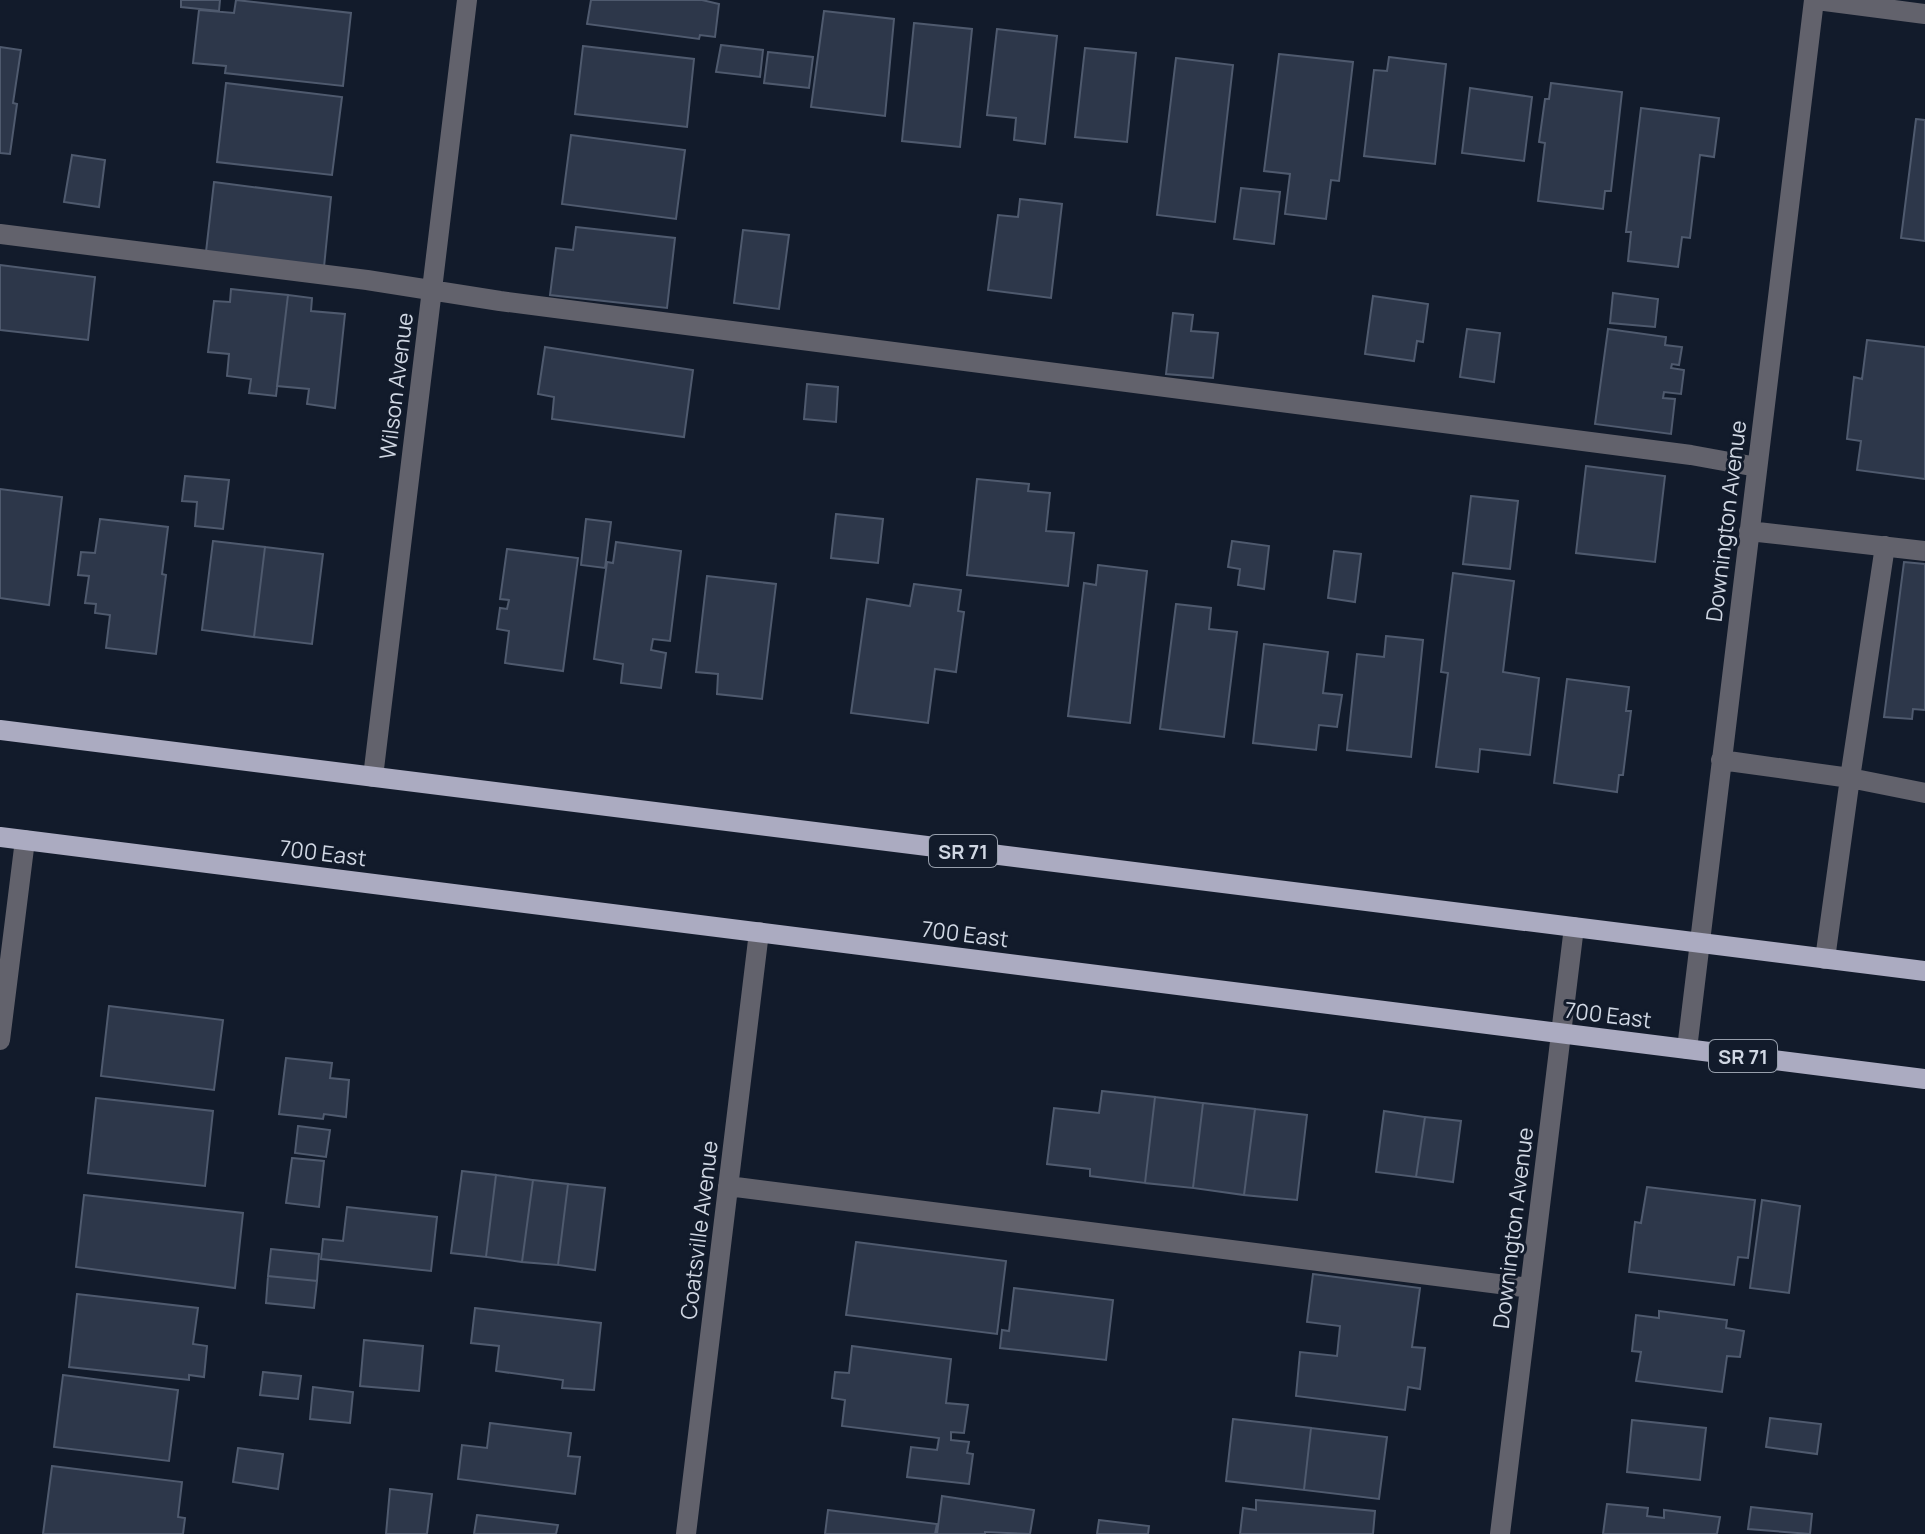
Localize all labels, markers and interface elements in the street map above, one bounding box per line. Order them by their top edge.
street label: Wilson Avenue [372,311,420,461]
street label: Downington Avenue [1699,418,1753,623]
street label: 700 East [278,833,368,873]
road number: SR 71 [929,835,997,867]
street label: 700 East [920,914,1010,954]
street label: 700 East [1563,995,1653,1035]
road number: SR 71 [1709,1040,1777,1072]
street label: Downington Avenue [1486,1125,1540,1330]
street label: Coatsville Avenue [673,1139,725,1321]

